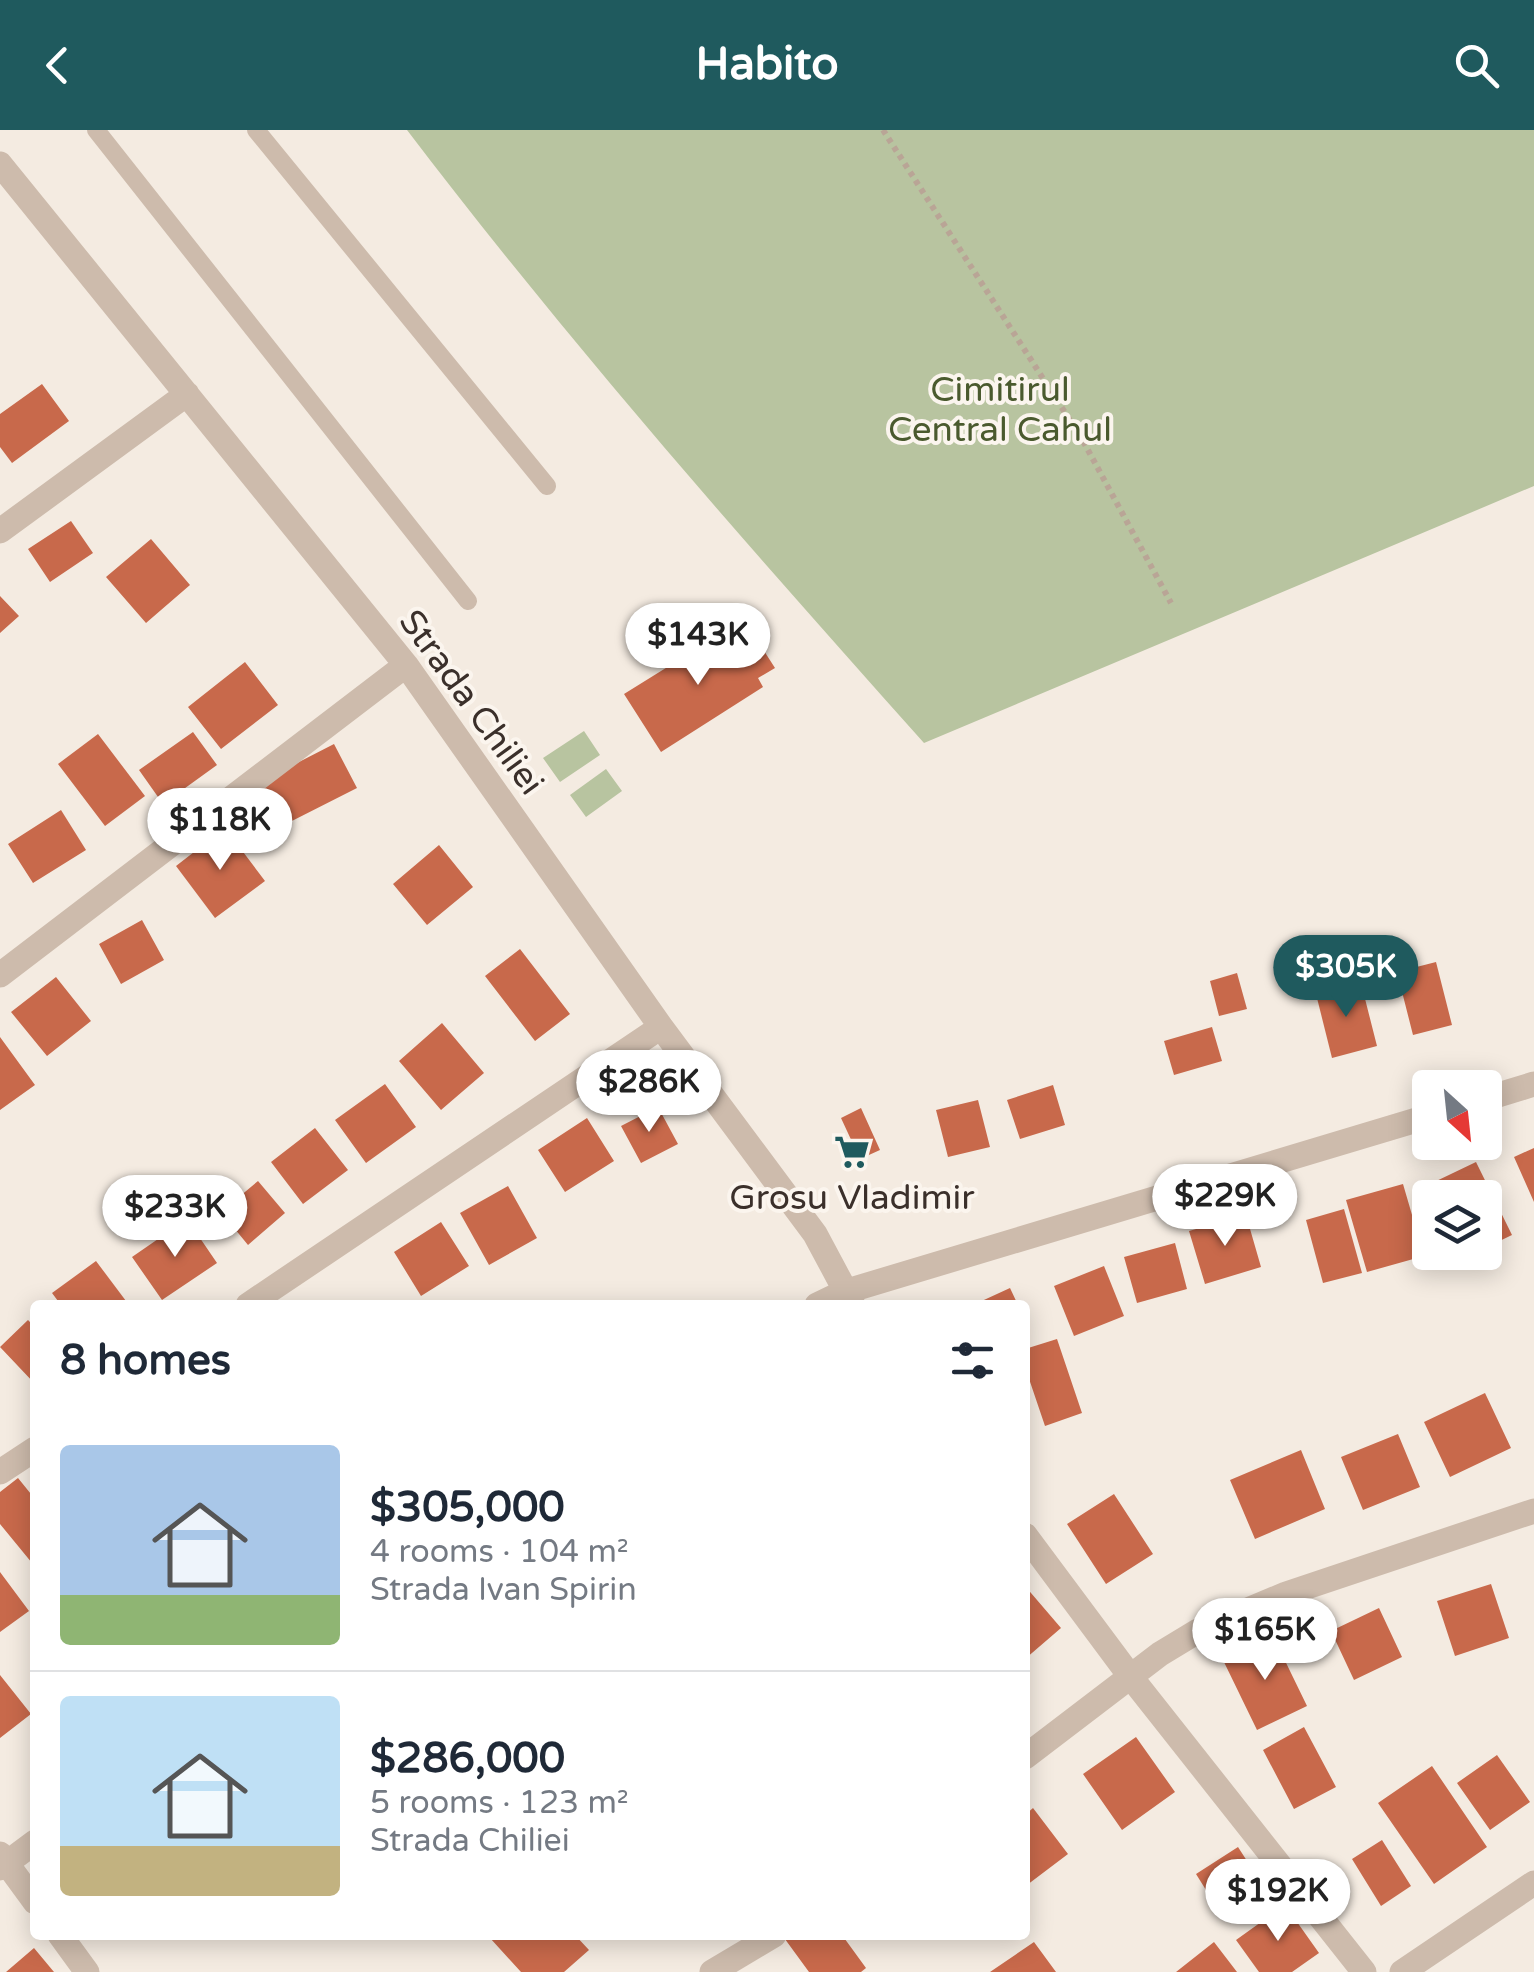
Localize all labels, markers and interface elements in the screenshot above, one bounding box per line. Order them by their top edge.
icon: back [30,38,85,93]
text: Habito [695,38,839,92]
icon: search [1449,38,1504,93]
park label: Cimitirul Central Cahul [888,369,1112,451]
street label: Strada Chiliei [390,602,552,803]
pin: $143K [628,603,768,688]
text: $143K [647,616,749,654]
pin: $118K [150,788,290,873]
text: $118K [169,801,271,839]
pin: $305K [1276,935,1416,1020]
text: $305K [1295,948,1397,986]
pin: $286K [579,1050,719,1135]
text: $286K [598,1063,700,1101]
north arrow [1412,1070,1502,1160]
map controls [1412,1070,1502,1270]
supermarket icon: Grosu Vladimir [833,1133,871,1171]
pin: $229K [1155,1164,1295,1249]
pin: $233K [105,1175,245,1260]
place label: Grosu Vladimir [729,1177,975,1219]
text: $229K [1174,1177,1276,1215]
button: layers [1412,1180,1502,1270]
text: $233K [124,1188,226,1226]
icon: filters [945,1333,1000,1388]
text: 8 homes [60,1335,231,1386]
text: $305,000 [370,1482,565,1533]
icon: home [140,1485,260,1605]
text: 4 rooms · 104 m² [370,1533,629,1571]
text: Strada Ivan Spirin [370,1571,637,1609]
pin: $165K [1195,1598,1335,1683]
text: $165K [1214,1611,1316,1649]
text: $286,000 [370,1733,565,1784]
icon: home [140,1736,260,1856]
text: 5 rooms · 123 m² [370,1784,629,1822]
text: Strada Chiliei [370,1822,570,1860]
pin: $192K [1208,1859,1348,1944]
text: $192K [1227,1872,1329,1910]

